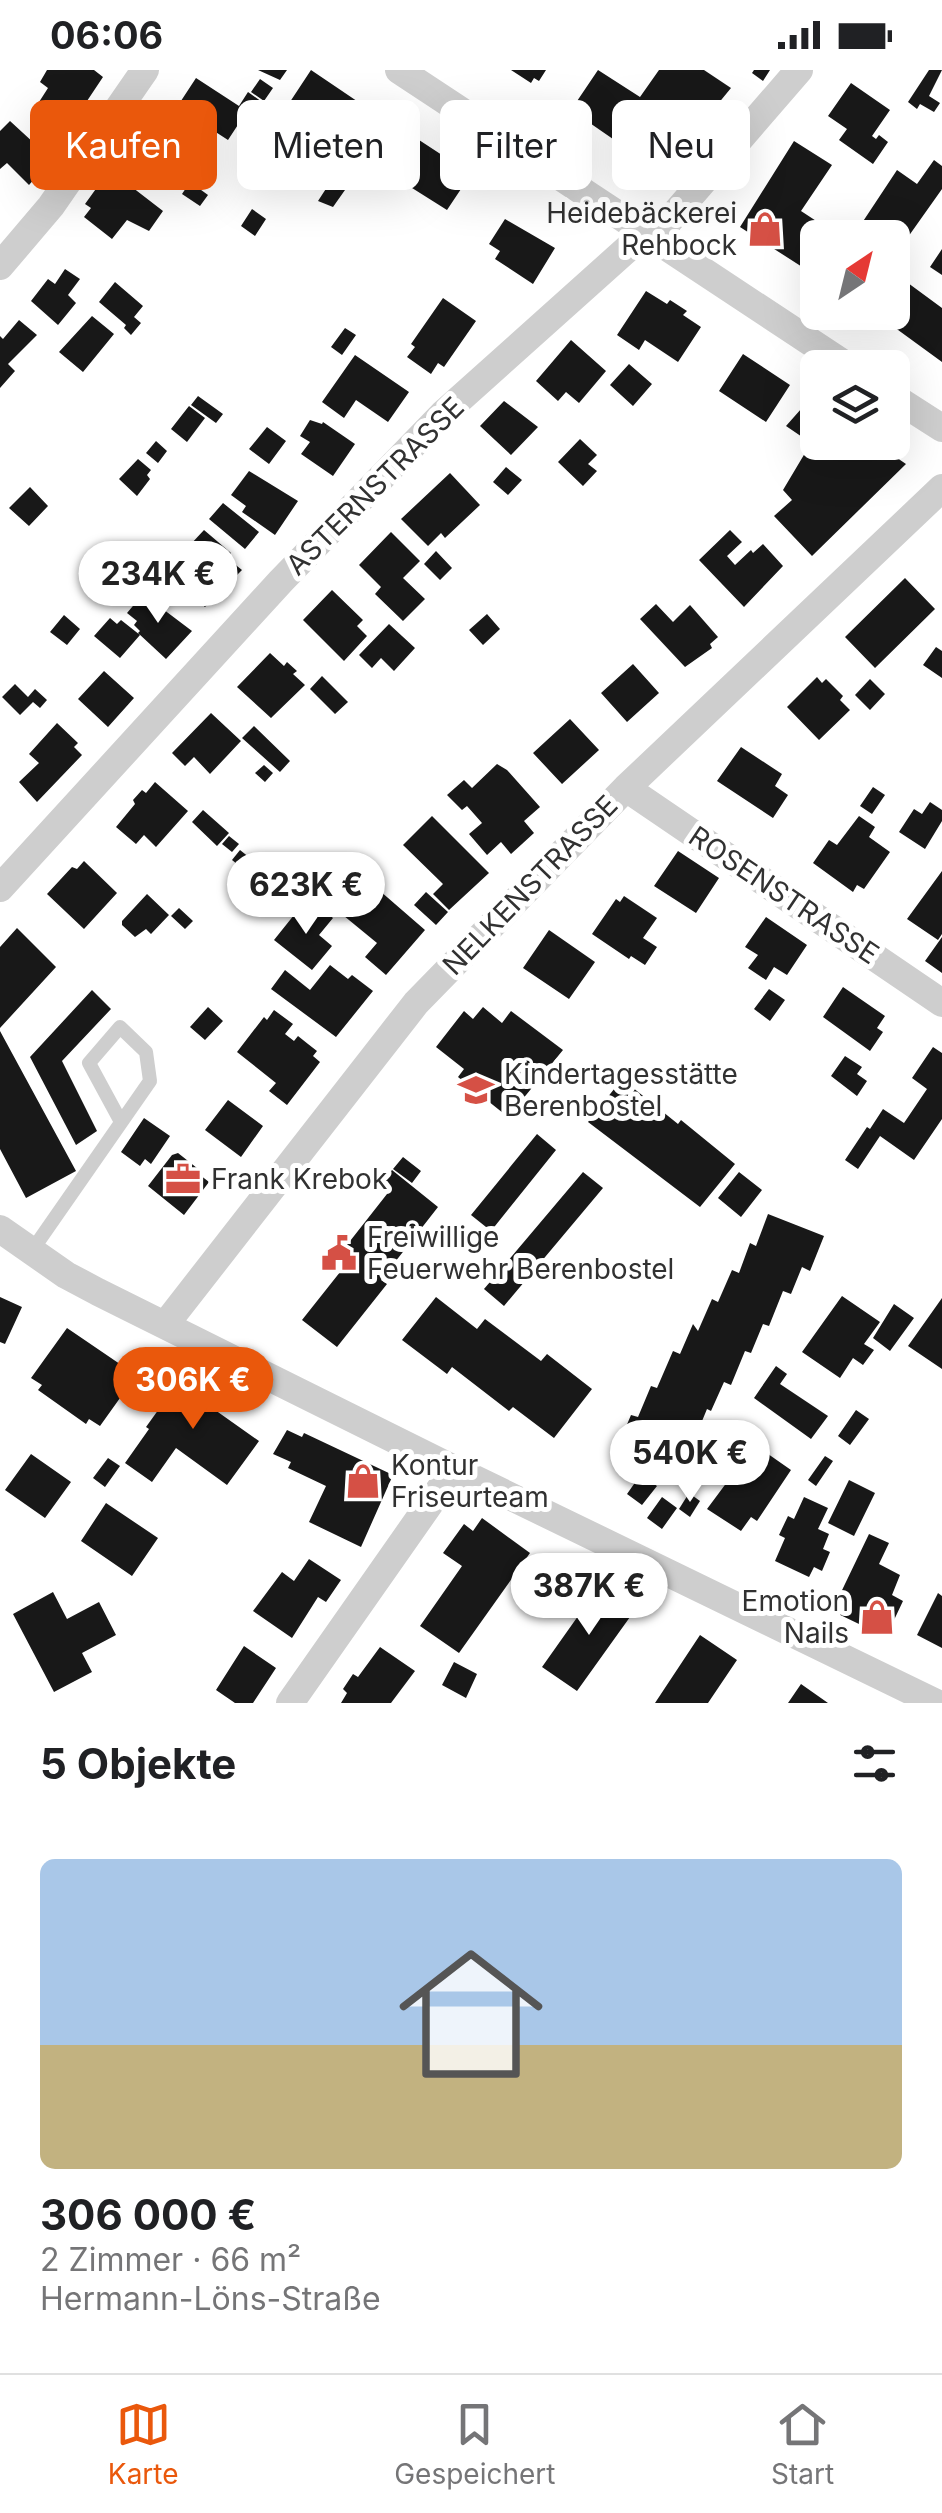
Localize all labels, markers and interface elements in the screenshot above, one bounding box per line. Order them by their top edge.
text: 06:06 [50,12,163,58]
chip: Kaufen [30,100,217,190]
chip: Mieten [237,100,420,190]
chip: Filter [440,100,592,190]
chip: Neu [612,100,750,190]
place label: Heidebäckerei Rehbock [546,196,737,262]
shop icon: Heidebäckerei Rehbock [746,210,784,248]
north arrow [800,220,910,330]
map controls [800,220,910,460]
button: layers [800,350,910,460]
street label: ASTERNSTRASSE [279,390,471,582]
pin: 234K € [77,541,239,626]
text: 234K € [101,554,215,593]
street label: NELKENSTRASSE [436,788,624,982]
street label: ROSENSTRASSE [683,819,885,971]
pin: 623K € [225,852,387,937]
text: 623K € [249,865,363,904]
place label: Kindertagesstätte Berenbostel [504,1057,738,1123]
school or university icon: Kindertagesstätte Berenbostel [457,1071,495,1109]
office icon: Frank Krebok [164,1160,202,1198]
place label: Frank Krebok [211,1162,387,1196]
place label: Freiwillige Feuerwehr Berenbostel [367,1220,674,1286]
public building icon: Freiwillige Feuerwehr Berenbostel [320,1234,358,1272]
pin: 306K € [112,1347,274,1432]
text: 306K € [135,1360,251,1399]
pin: 540K € [609,1420,771,1505]
text: 540K € [632,1433,748,1472]
place label: Kontur Friseurteam [391,1448,549,1514]
shop icon: Kontur Friseurteam [344,1462,382,1500]
pin: 387K € [508,1553,670,1638]
text: 387K € [533,1566,645,1605]
place label: Emotion Nails [742,1584,849,1650]
shop icon: Emotion Nails [858,1598,896,1636]
icon: filters [847,1736,902,1791]
text: 5 Objekte [40,1738,236,1789]
icon: home [381,1924,561,2104]
text: 306 000 € [40,2189,256,2240]
text: 2 Zimmer · 66 m² [40,2240,301,2279]
text: Hermann-Löns-Straße [40,2279,381,2318]
tab: Karte [108,2397,179,2491]
tab: Gespeichert [394,2397,555,2491]
tab: Start [771,2397,834,2491]

